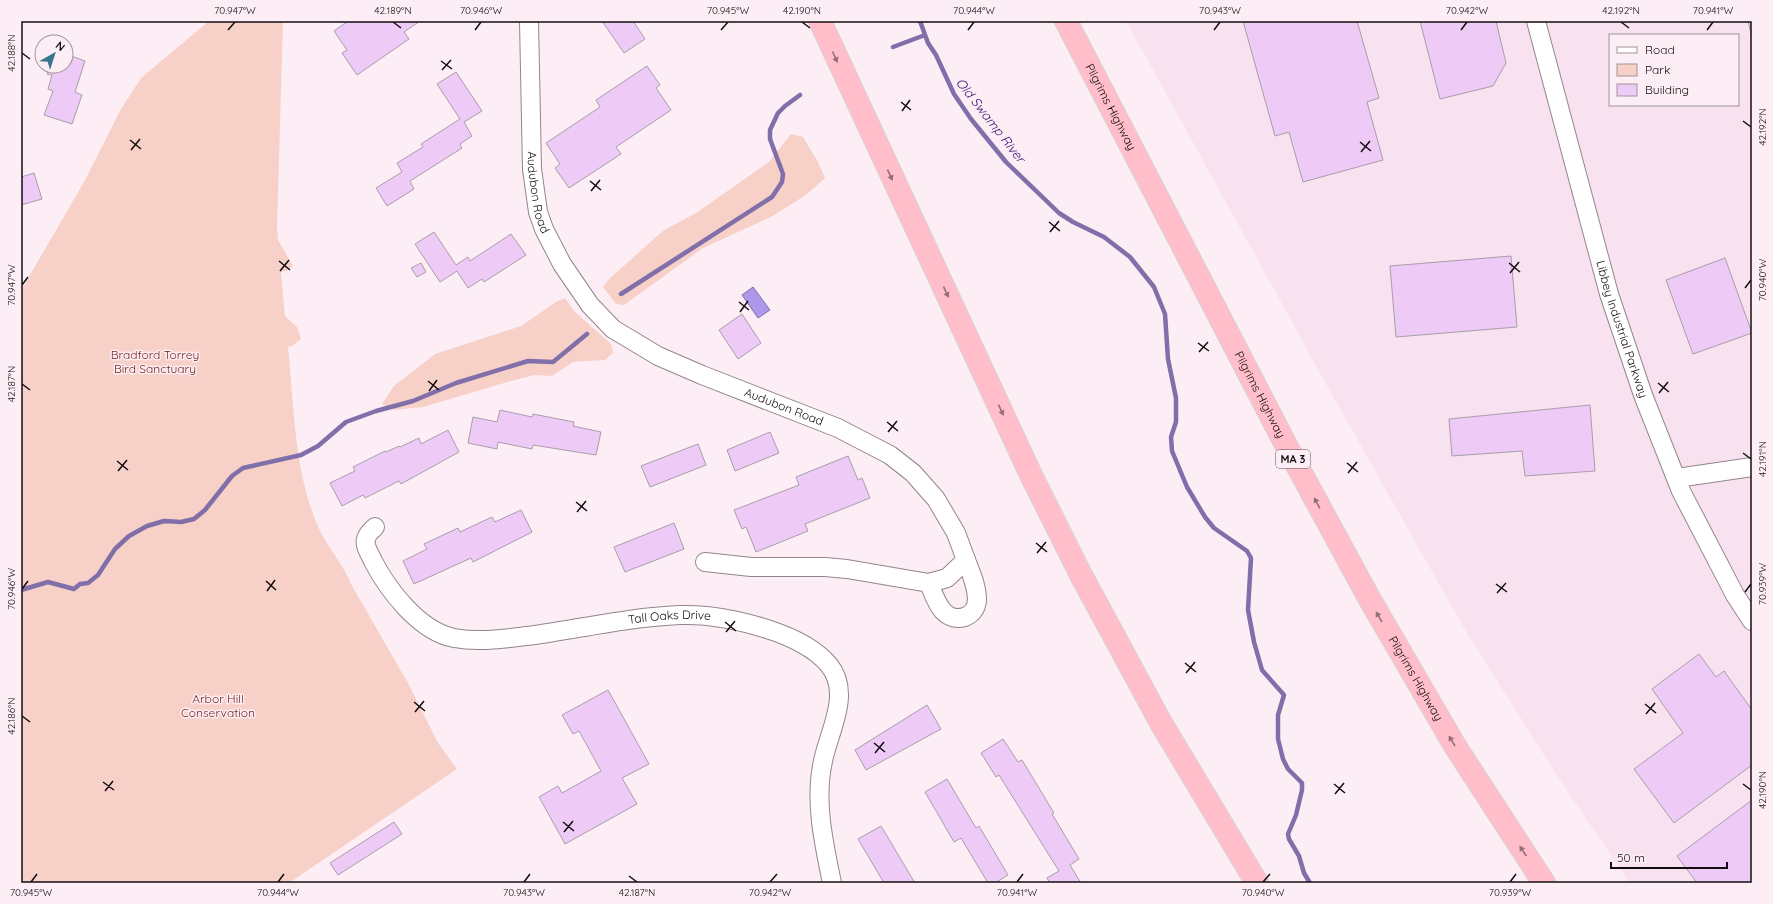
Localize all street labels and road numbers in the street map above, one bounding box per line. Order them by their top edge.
street label: Pilgrims Highway [1082,61,1140,153]
street label: Audubon Road [525,151,553,236]
street label: Libbey Industrial Parkway [1593,259,1651,400]
street label: Pilgrims Highway [1232,349,1289,440]
street label: Audubon Road [743,384,826,429]
road number: MA 3 [1276,450,1310,468]
street label: Tall Oaks Drive [627,607,712,627]
street label: Pilgrims Highway [1386,633,1447,724]

